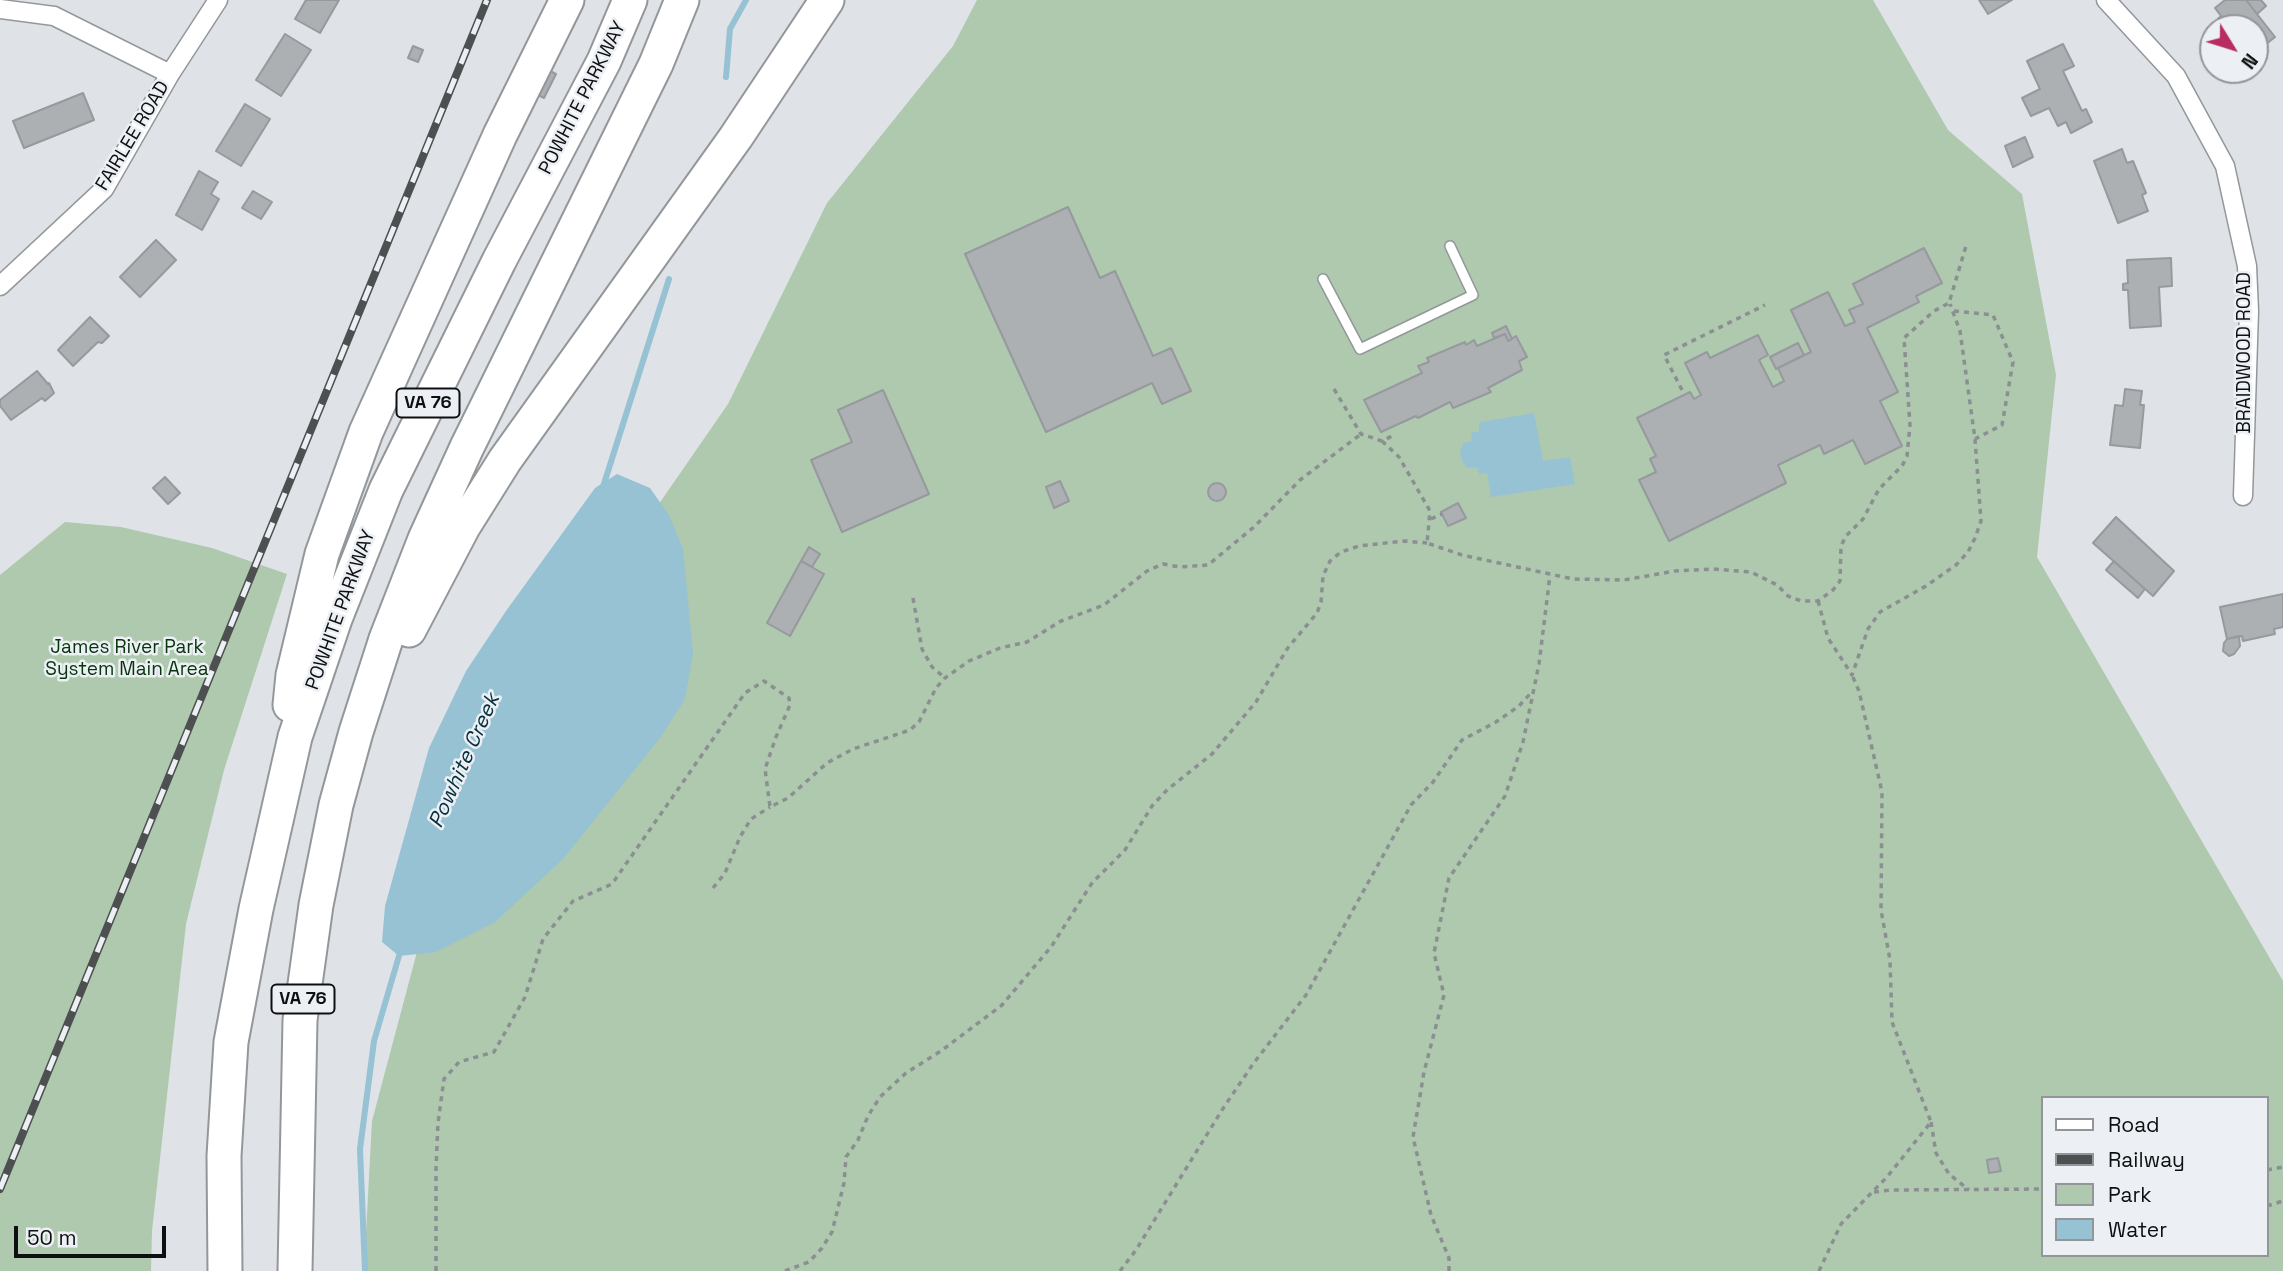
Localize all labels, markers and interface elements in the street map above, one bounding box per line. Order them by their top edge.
north arrow [2199,14,2269,84]
street label: POWHITE PARKWAY [535,18,631,178]
text: N [2236,48,2263,74]
street label: FAIRLEE ROAD [91,77,175,195]
street label: BRAIDWOOD ROAD [2234,272,2256,434]
road number: VA 76 [396,388,460,418]
street label: POWHITE PARKWAY [301,527,381,693]
park label: James River Park System Main Area [45,637,209,681]
water label: Powhite Creek [424,690,506,832]
road number: VA 76 [272,984,334,1014]
legend [2042,1096,2269,1257]
text: Road [2108,1111,2160,1138]
text: Railway [2108,1146,2185,1173]
text: Park [2108,1181,2152,1208]
scale bar [18,1212,170,1256]
text: Water [2108,1216,2167,1243]
text: 50 m [27,1224,77,1251]

